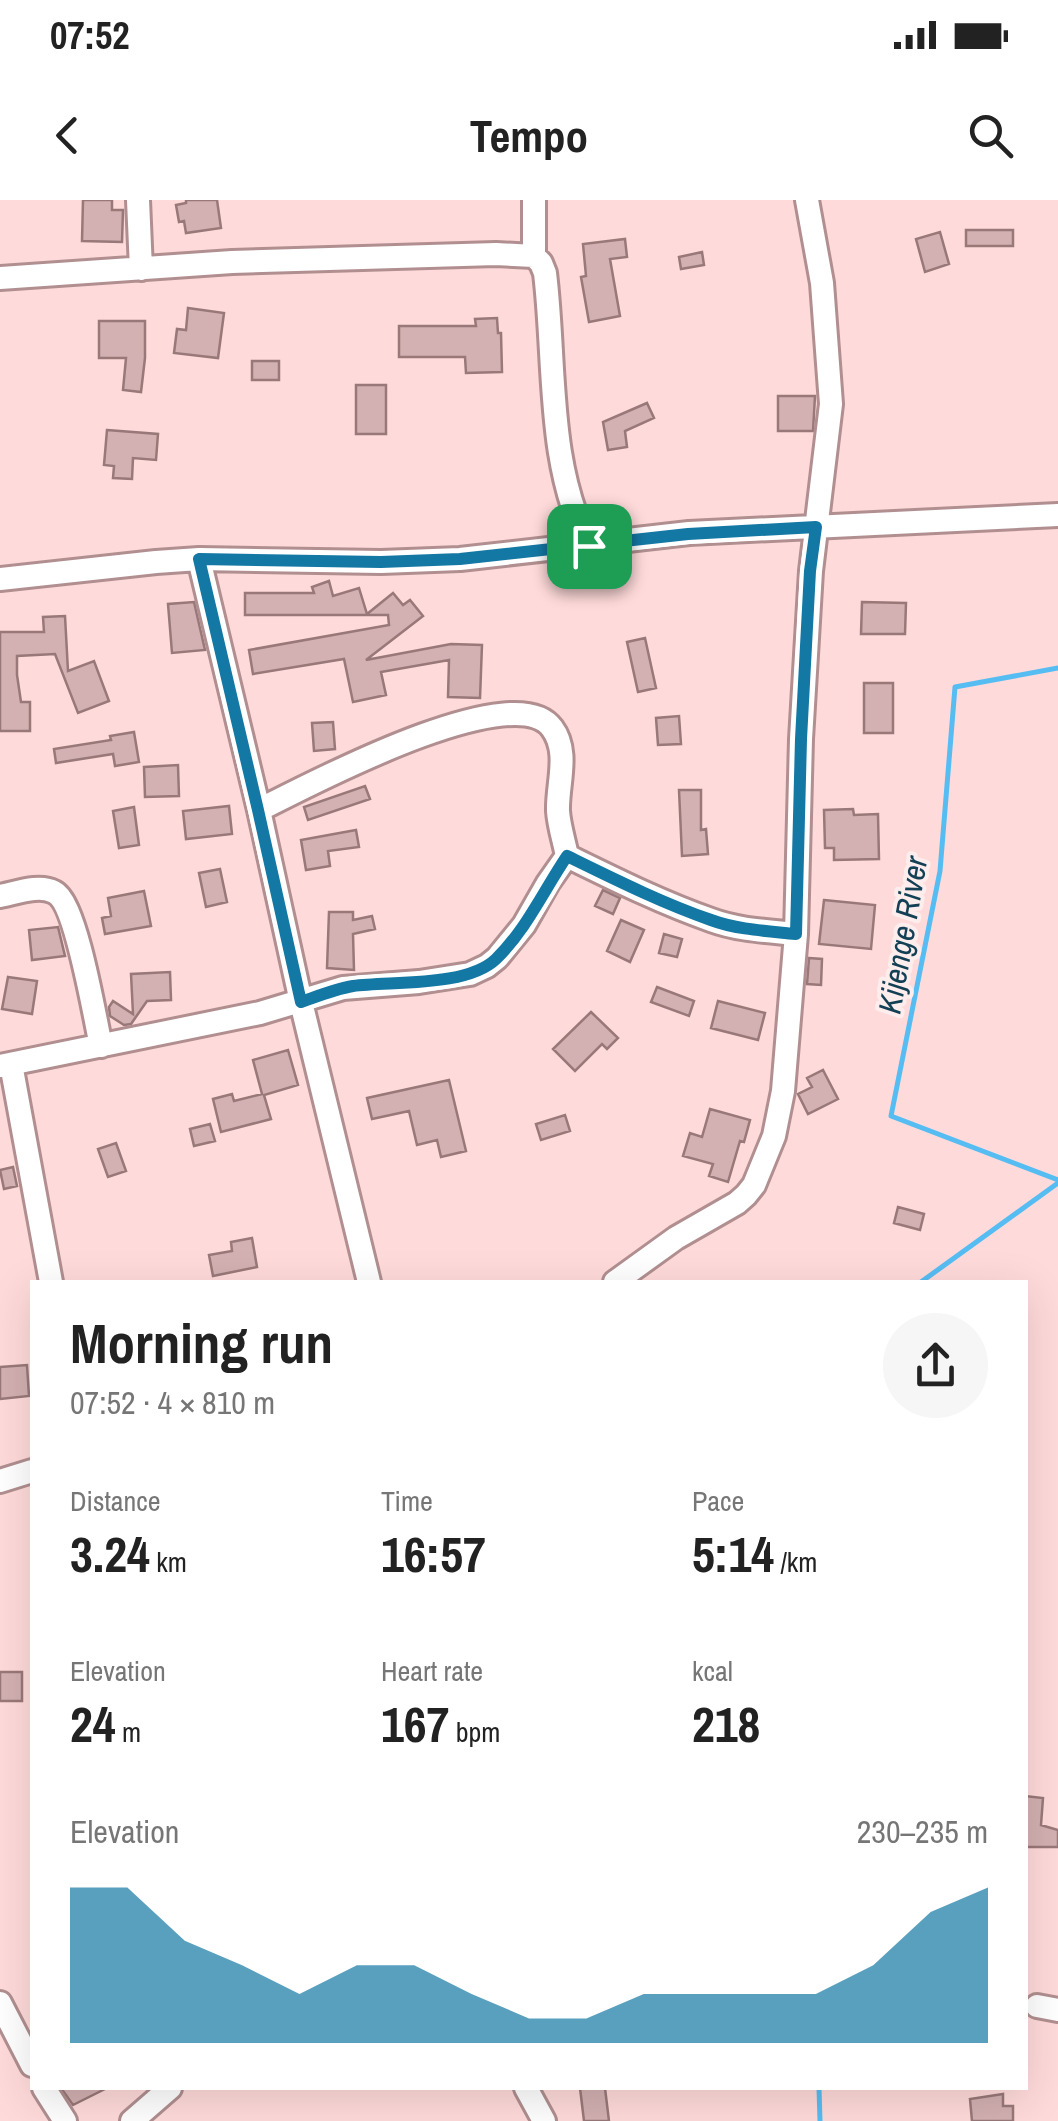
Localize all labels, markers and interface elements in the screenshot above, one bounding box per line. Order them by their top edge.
text: 07:52 [50,10,130,61]
text: Tempo [470,105,588,166]
icon: back [40,108,95,163]
icon: search [963,108,1018,163]
pin [547,504,632,589]
icon: arrive [562,519,617,574]
water label: Kijenge River [868,852,938,1017]
text: Morning run [70,1306,333,1380]
button: share [883,1313,988,1418]
text: 07:52 · 4 × 810 m [70,1381,275,1424]
text: Distance [70,1482,161,1520]
text: Time [381,1482,433,1520]
text: Pace [692,1482,744,1520]
text: 3.24 [70,1520,150,1588]
text: 16:57 [381,1520,486,1588]
text: 5:14 [692,1520,774,1588]
text: km [150,1543,187,1581]
text: /km [774,1543,817,1581]
text: Elevation [70,1652,166,1690]
text: Heart rate [381,1652,483,1690]
text: kcal [692,1652,733,1690]
text: 24 [70,1690,116,1758]
text: 167 [381,1690,449,1758]
text: 218 [692,1690,760,1758]
text: m [116,1713,141,1751]
text: bpm [449,1713,500,1751]
text: Elevation [70,1810,179,1853]
text: 230–235 m [857,1810,988,1853]

